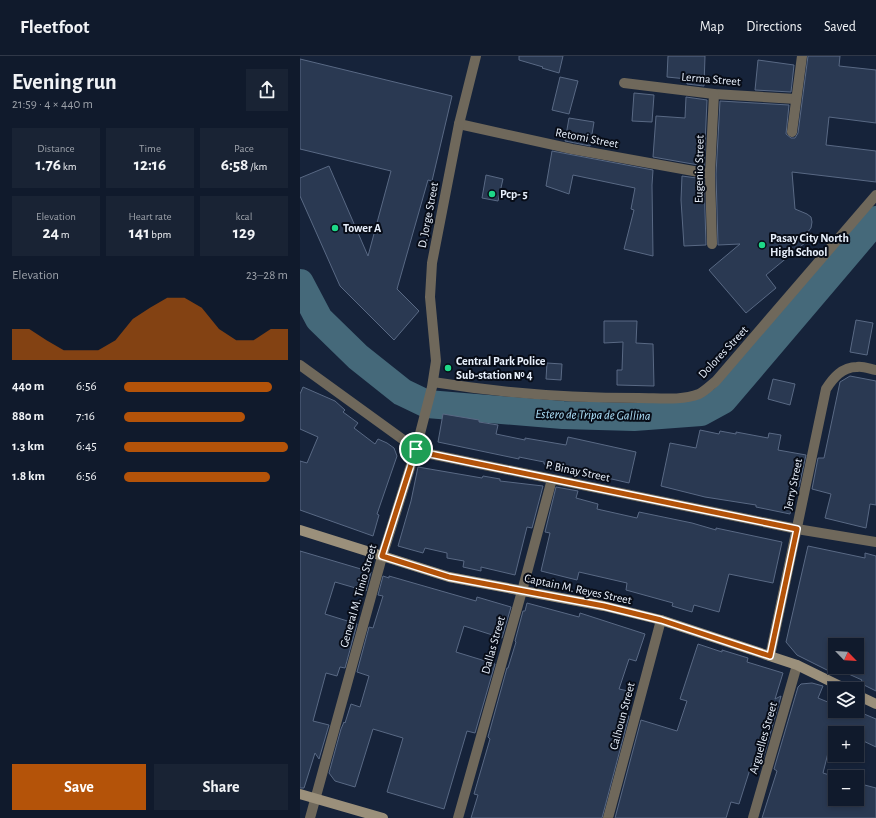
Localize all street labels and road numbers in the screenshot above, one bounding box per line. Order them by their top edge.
street label: Lerma Street [681,70,741,88]
street label: Retomi Street [554,126,620,150]
street label: Eugenio Street [692,135,706,203]
street label: D. Jorge Street [416,181,440,249]
street label: Dolores Street [696,323,750,380]
street label: Jerry Street [782,457,805,511]
street label: P. Binay Street [545,458,611,485]
street label: General M. Tinio Street [338,543,379,649]
street label: Captain M. Reyes Street [523,572,633,607]
street label: Dallas Street [479,615,507,675]
street label: Calhoun Street [607,681,637,751]
street label: Arguelles Street [747,700,779,775]

